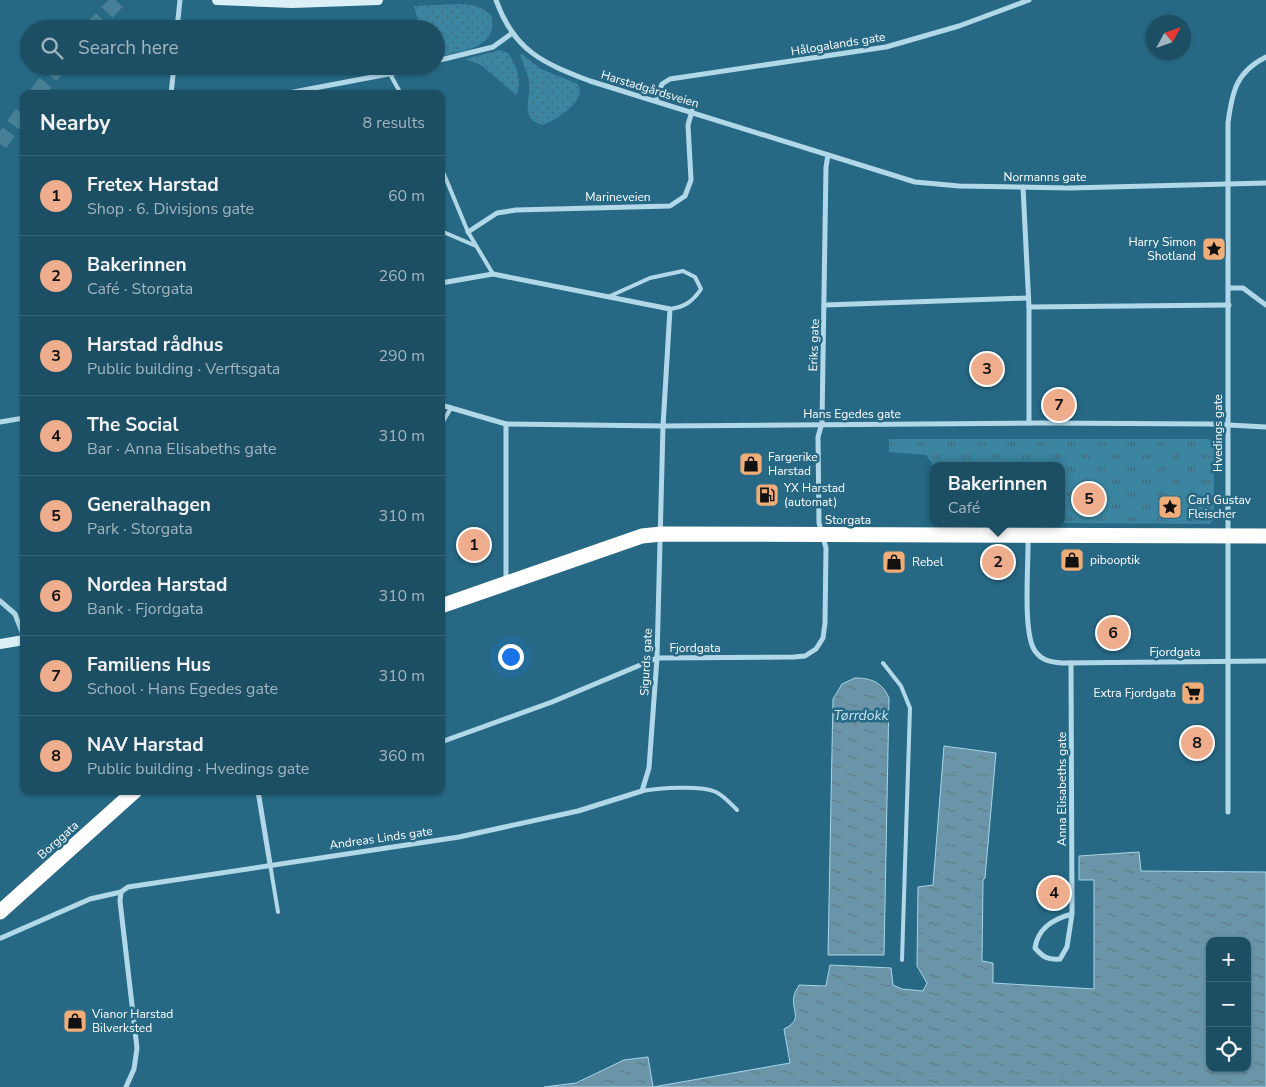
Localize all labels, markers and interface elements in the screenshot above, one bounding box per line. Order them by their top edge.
north arrow [1146,15,1191,60]
search box [20,20,445,75]
street label: Hålogalands gate [790,29,886,59]
icon: search [38,34,66,62]
text: Search here [78,35,179,61]
street label: Harstadgårdsveien [599,66,701,112]
text: Nearby [40,109,110,137]
text: 8 results [363,112,425,134]
street label: Normanns gate [1004,169,1086,185]
text: Fretex Harstad [87,172,219,198]
text: 1 [51,185,61,207]
text: 60 m [388,185,425,207]
street label: Marineveien [585,189,651,205]
text: Shop · 6. Divisjons gate [87,198,254,220]
place label: Harry Simon Shotland [1128,234,1196,264]
place icon: Harry Simon Shotland [1201,236,1227,262]
text: Bakerinnen [87,252,187,278]
text: 2 [51,265,61,287]
text: 260 m [378,265,425,287]
text: Café · Storgata [87,278,193,300]
street label: Eriks gate [805,318,823,372]
text: Harstad rådhus [87,332,223,358]
text: 3 [51,345,61,367]
text: 290 m [378,345,425,367]
pin: 3 [971,350,1003,388]
text: Public building · Verftsgata [87,358,280,380]
pin: 7 [1043,386,1075,424]
street label: Hvedings gate [1210,394,1226,472]
street label: Hans Egedes gate [803,406,901,422]
text: The Social [87,412,179,438]
text: 4 [51,425,61,447]
text: 310 m [378,425,425,447]
text: Bar · Anna Elisabeths gate [87,438,277,460]
place label: Fargerike Harstad [768,449,818,479]
shop icon: Fargerike Harstad [738,451,764,477]
popup [930,462,1065,527]
text: Bakerinnen [948,471,1047,497]
place label: YX Harstad (automat) [783,480,845,510]
pin: 5 [1073,480,1105,518]
fuel station icon: YX Harstad (automat) [754,482,780,508]
text: Generalhagen [87,492,211,518]
place label: Carl Gustav Fleischer [1188,492,1252,522]
place icon: Carl Gustav Fleischer [1157,494,1183,520]
text: Café [948,497,980,519]
text: 5 [51,505,61,527]
text: 310 m [378,505,425,527]
street label: Storgata [825,512,871,528]
text: Park · Storgata [87,518,193,540]
pin: 1 [458,526,490,564]
pin: 2 [982,543,1014,581]
shop icon: pibooptik [1059,547,1085,573]
shop icon: Rebel [881,549,907,575]
place label: pibooptik [1090,552,1141,568]
place label: Rebel [912,554,944,570]
text: Nordea Harstad [87,572,227,598]
text: 6 [51,585,61,607]
text: 310 m [378,585,425,607]
text: Bank · Fjordgata [87,598,204,620]
pin: 6 [1097,614,1129,652]
street label: Sigurds gate [636,628,656,696]
street label: Fjordgata [669,640,721,656]
your location [498,644,524,670]
street label: Fjordgata [1149,644,1201,660]
text: Familiens Hus [87,652,211,678]
text: 7 [51,665,61,687]
text: 310 m [378,665,425,687]
text: School · Hans Egedes gate [87,678,278,700]
supermarket icon: Extra Fjordgata [1180,680,1206,706]
place label: Extra Fjordgata [1094,685,1176,701]
water label: Tørrdokk [833,706,890,725]
pin: 8 [1181,724,1213,762]
text: NAV Harstad [87,732,204,758]
street label: Anna Elisabeths gate [1054,732,1070,846]
text: 8 [51,745,61,767]
text: 360 m [378,745,425,767]
text: Public building · Hvedings gate [87,758,309,780]
street label: Borggata [34,817,82,863]
street label: Andreas Linds gate [328,823,434,853]
pin: 4 [1038,874,1070,912]
map controls [1206,937,1251,1072]
button: + [1206,937,1251,982]
button: − [1206,982,1251,1027]
place label: Vianor Harstad Bilverksted [91,1006,173,1036]
shop icon: Vianor Harstad Bilverksted [62,1008,88,1034]
button: locate [1206,1027,1251,1072]

